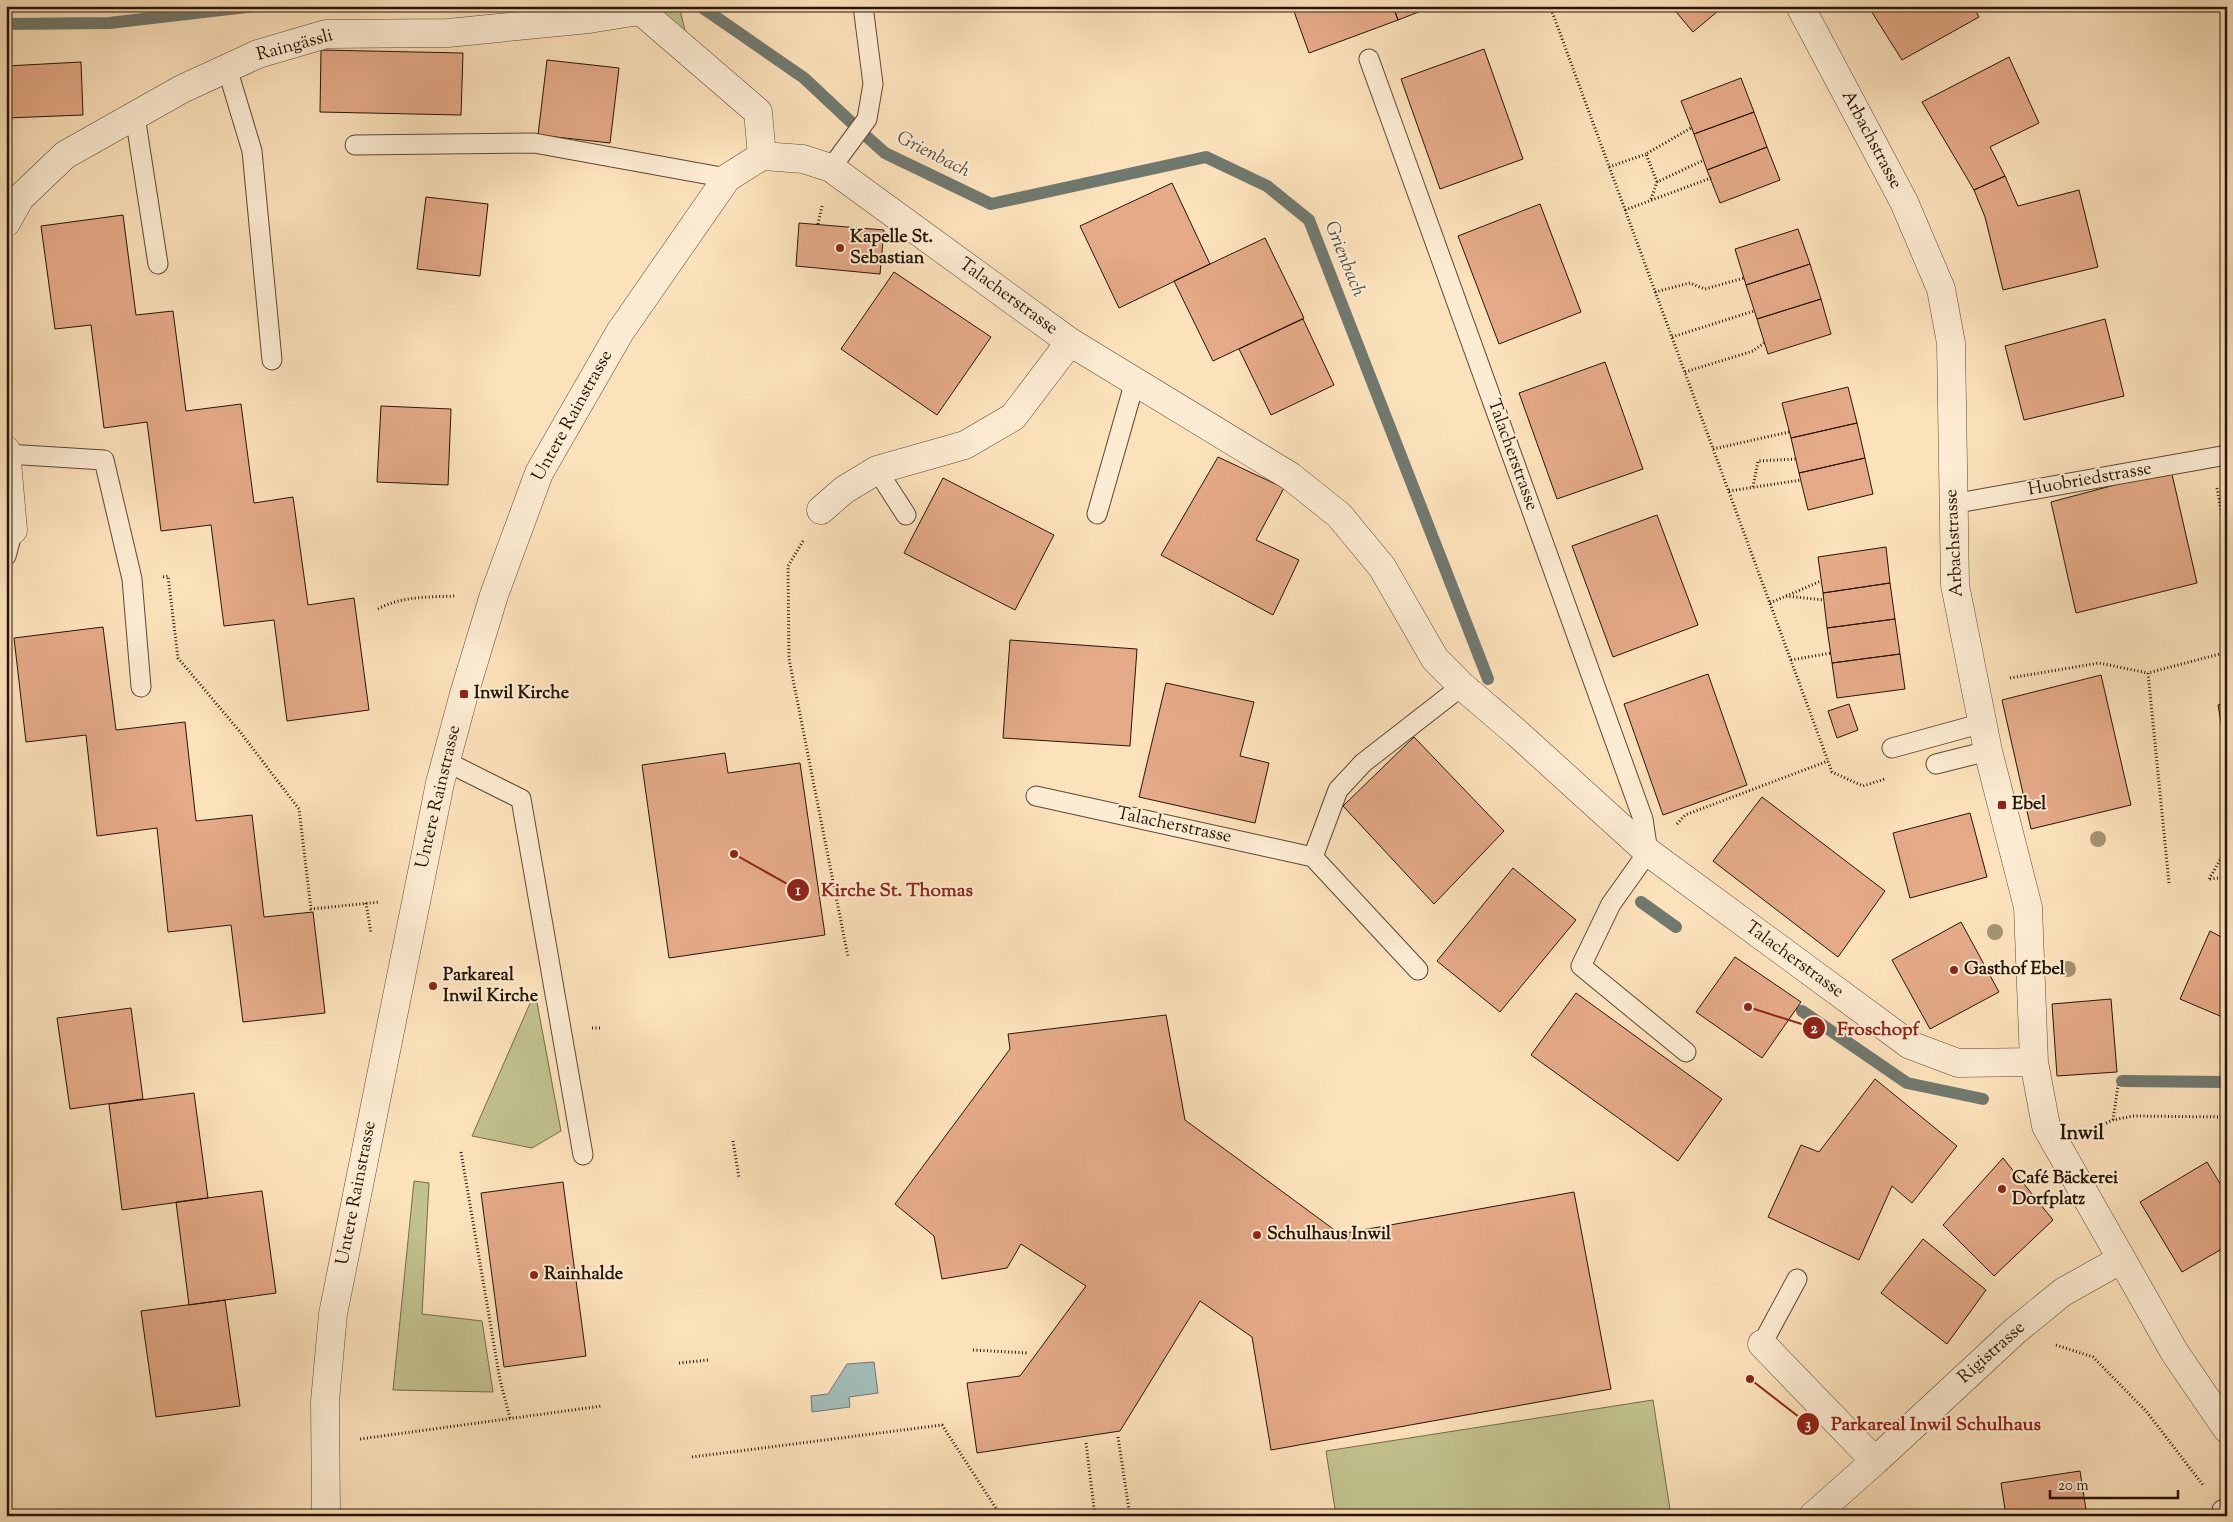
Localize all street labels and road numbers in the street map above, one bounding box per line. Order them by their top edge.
street label: Raingässli [254,23,336,69]
street label: Arbachstrasse [1834,86,1908,194]
street label: Talacherstrasse [953,252,1063,342]
street label: Untere Rainstrasse [526,346,620,486]
street label: Talacherstrasse [1480,396,1544,514]
street label: Huobriedstrasse [2026,456,2154,504]
street label: Arbachstrasse [1939,488,1971,598]
street label: Untere Rainstrasse [410,723,468,871]
street label: Talacherstrasse [1114,801,1234,851]
street label: Talacherstrasse [1739,915,1849,1005]
street label: Untere Rainstrasse [330,1119,384,1267]
street label: Rigistrasse [1953,1316,2031,1390]

